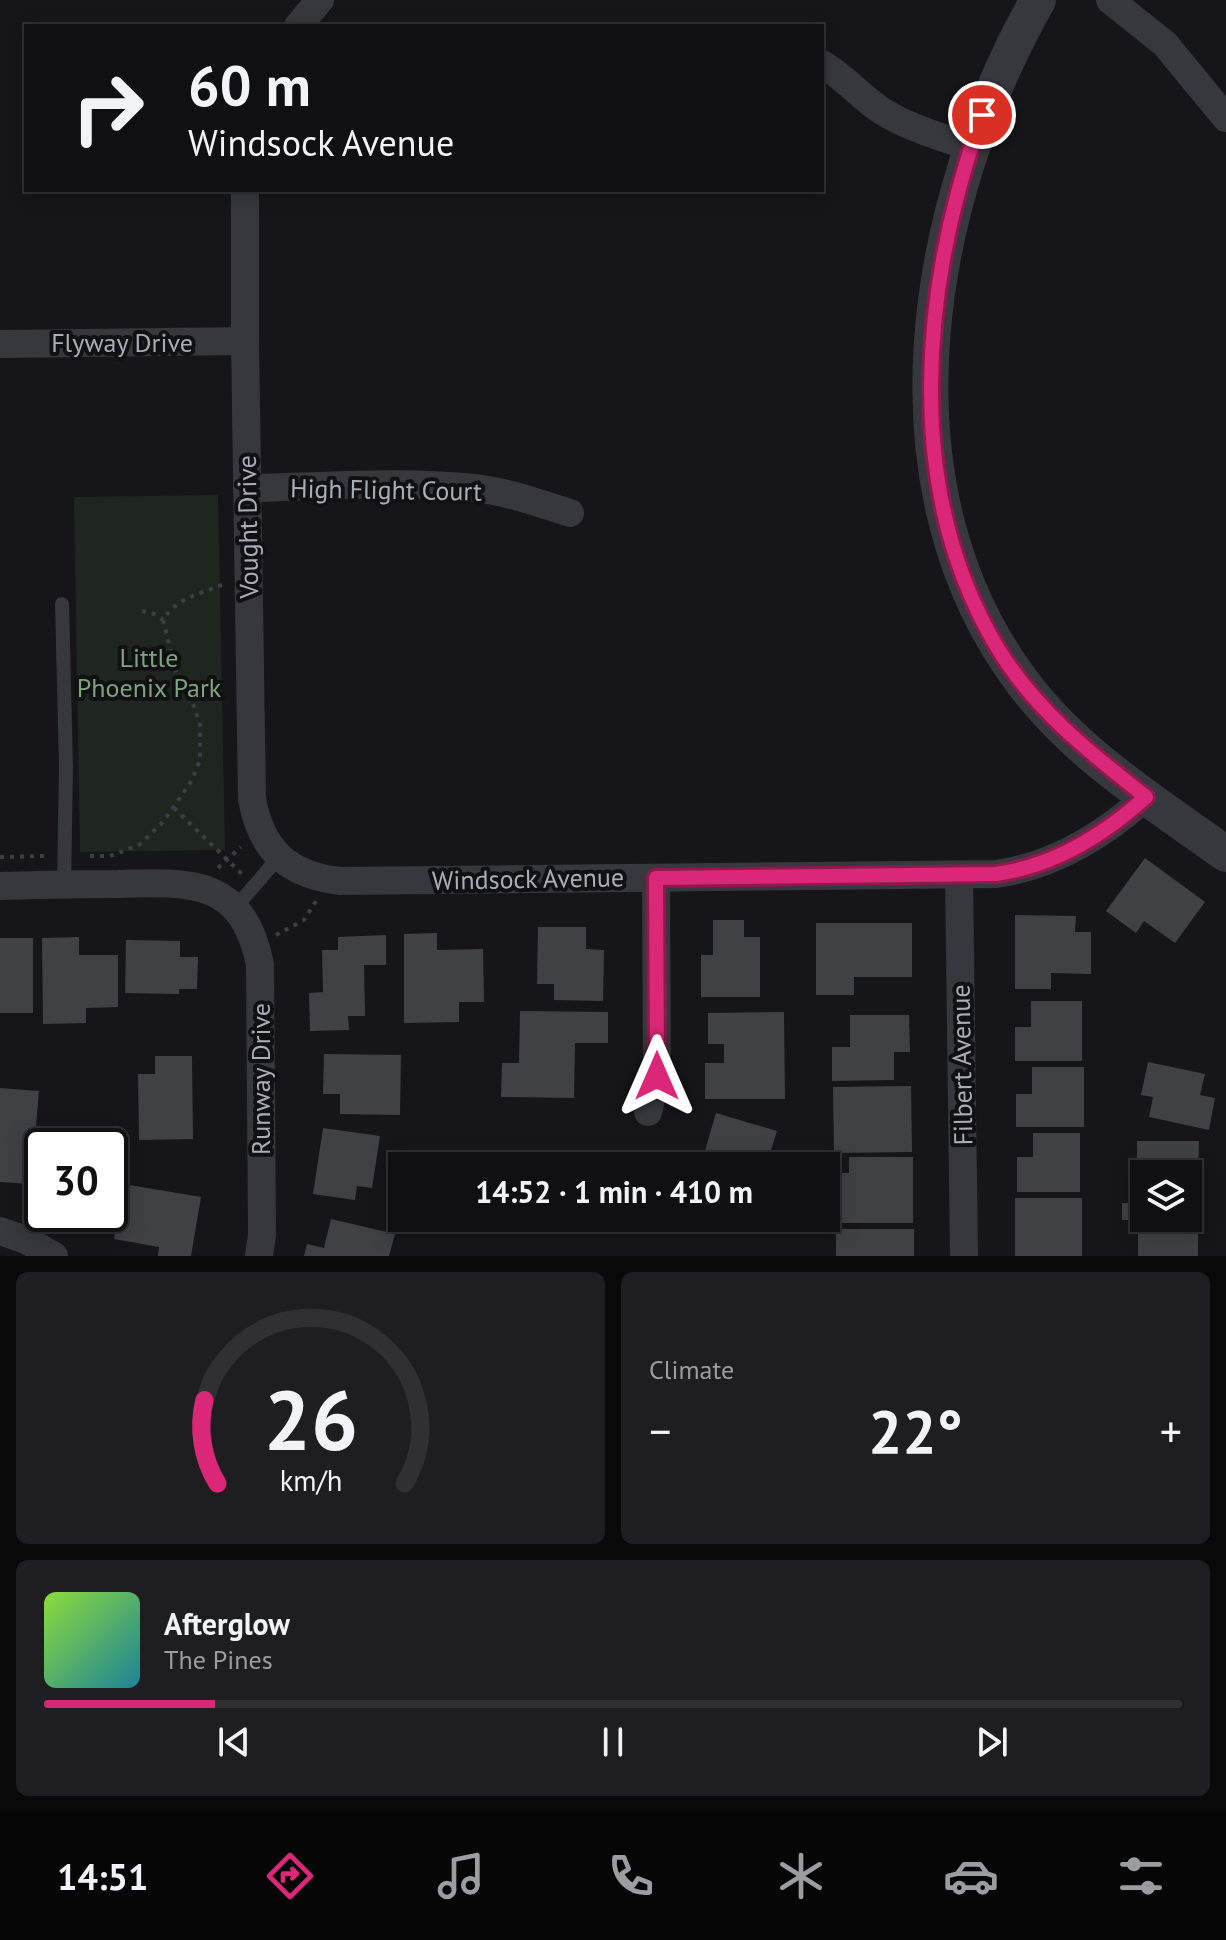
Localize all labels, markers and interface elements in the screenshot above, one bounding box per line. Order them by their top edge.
text: 60 m [188,49,311,121]
icon: right [56,56,160,160]
pin [948,81,1016,149]
icon: arrive [960,93,1004,137]
text: Windsock Avenue [188,119,454,166]
street label: Flyway Drive [51,326,193,359]
street label: Vought Drive [230,455,265,600]
street label: High Flight Court [290,471,482,508]
park label: Little Phoenix Park [77,641,222,704]
street label: Windsock Avenue [432,860,624,897]
street label: Filbert Avenue [944,984,979,1146]
street label: Runway Drive [244,1003,277,1155]
position arrow [615,1034,699,1118]
speed limit sign: 30 [24,1128,128,1232]
map controls [1130,1160,1202,1232]
button: layers [1130,1160,1202,1232]
text: 14:52 · 1 min · 410 m [475,1172,753,1211]
text: Climate [649,1353,734,1386]
text: 26 [263,1365,358,1473]
text: 22° [868,1392,963,1470]
text: − [649,1402,671,1459]
text: + [1160,1402,1182,1459]
text: km/h [279,1462,342,1499]
text: Afterglow [164,1604,290,1643]
text: The Pines [164,1643,273,1676]
icon: previous [212,1720,256,1764]
icon: pause [591,1720,635,1764]
icon: next [970,1720,1014,1764]
icon: directions [262,1848,318,1904]
icon: music [433,1848,489,1904]
icon: phone [603,1848,659,1904]
icon: climate [773,1848,829,1904]
icon: car [943,1848,999,1904]
icon: filters [1113,1848,1169,1904]
text: 14:51 [57,1853,148,1900]

